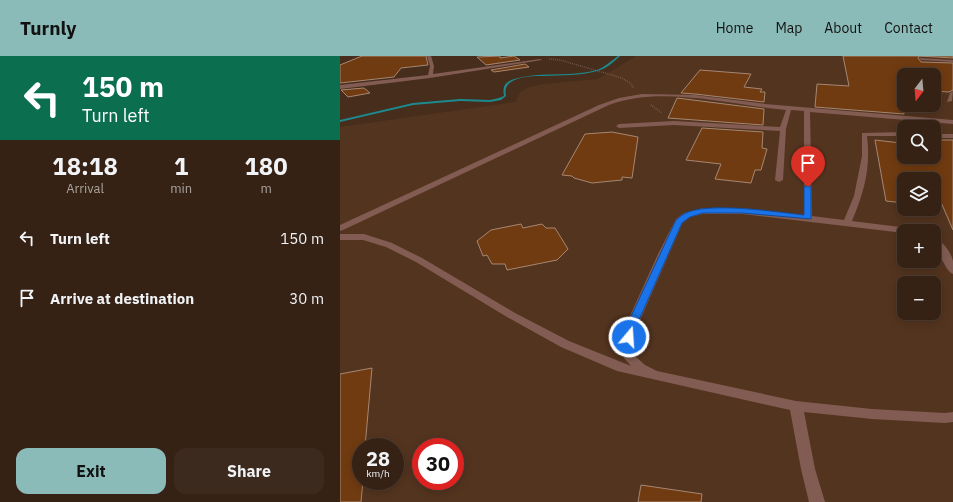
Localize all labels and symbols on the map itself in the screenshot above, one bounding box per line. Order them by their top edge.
north arrow [897,68,941,112]
pin [791,146,825,187]
position arrow [608,316,650,358]
speed limit sign: 30 [412,438,464,490]

